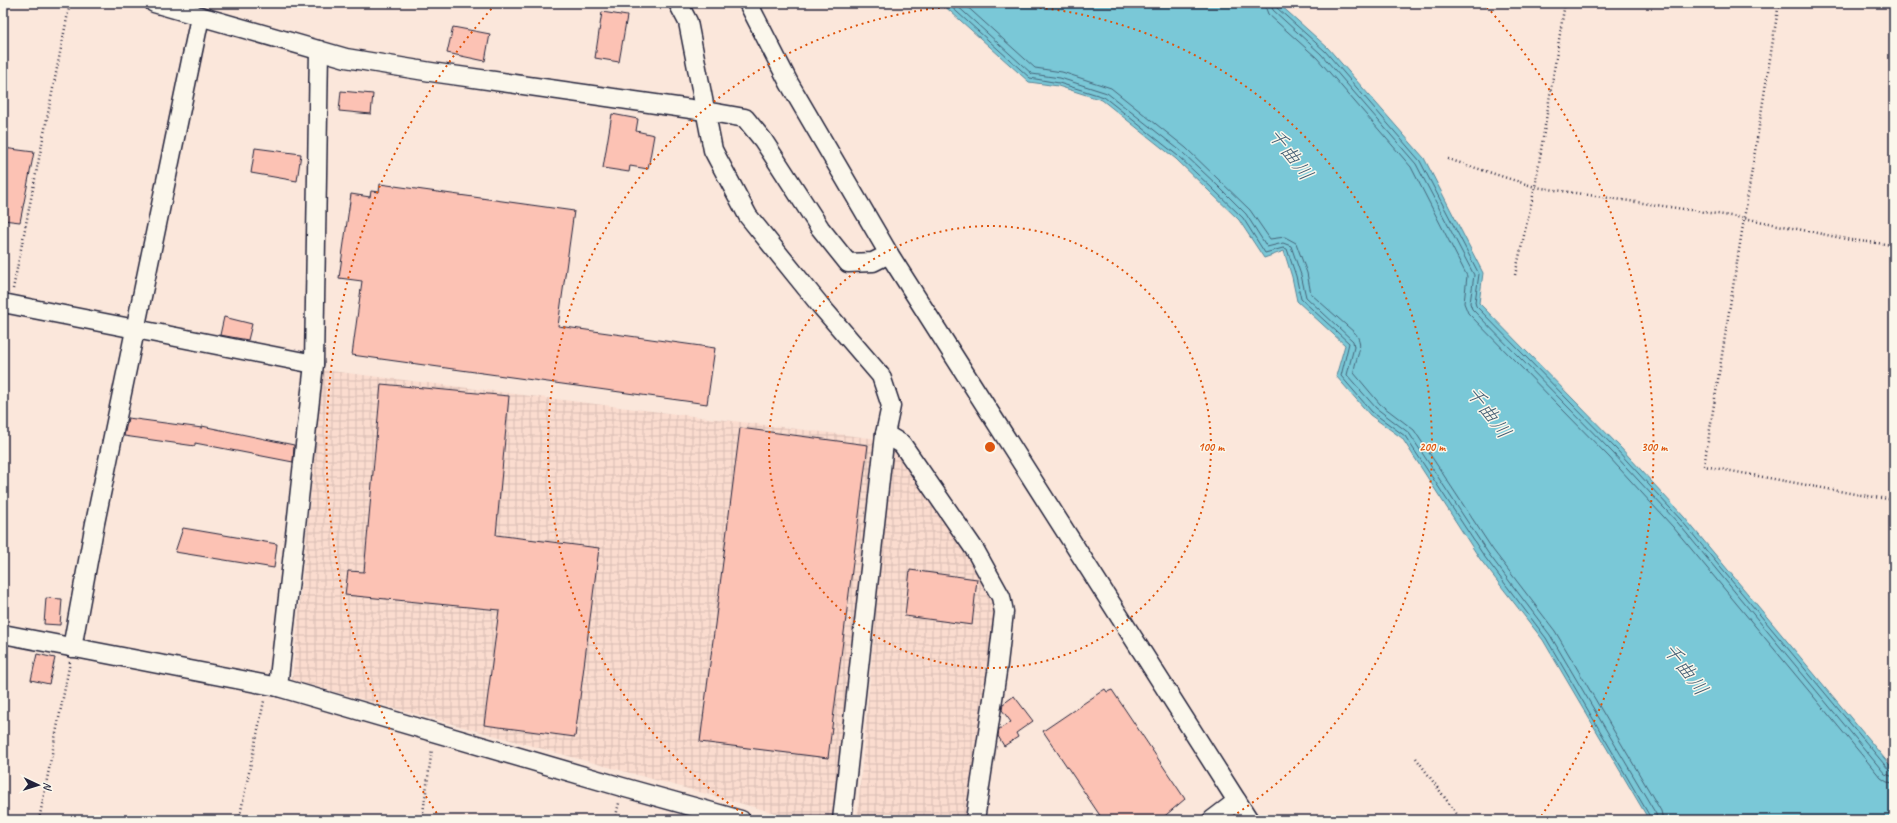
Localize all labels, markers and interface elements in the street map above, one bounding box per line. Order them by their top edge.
water label: 千曲川 [1263,123,1319,186]
water label: 千曲川 [1461,381,1517,444]
text: 100 m [1198,439,1225,455]
text: 200 m [1419,439,1446,455]
text: 300 m [1641,439,1668,455]
centre of rings [983,440,997,454]
water label: 千曲川 [1658,638,1714,701]
north arrow [18,765,58,805]
text: N [41,782,55,792]

